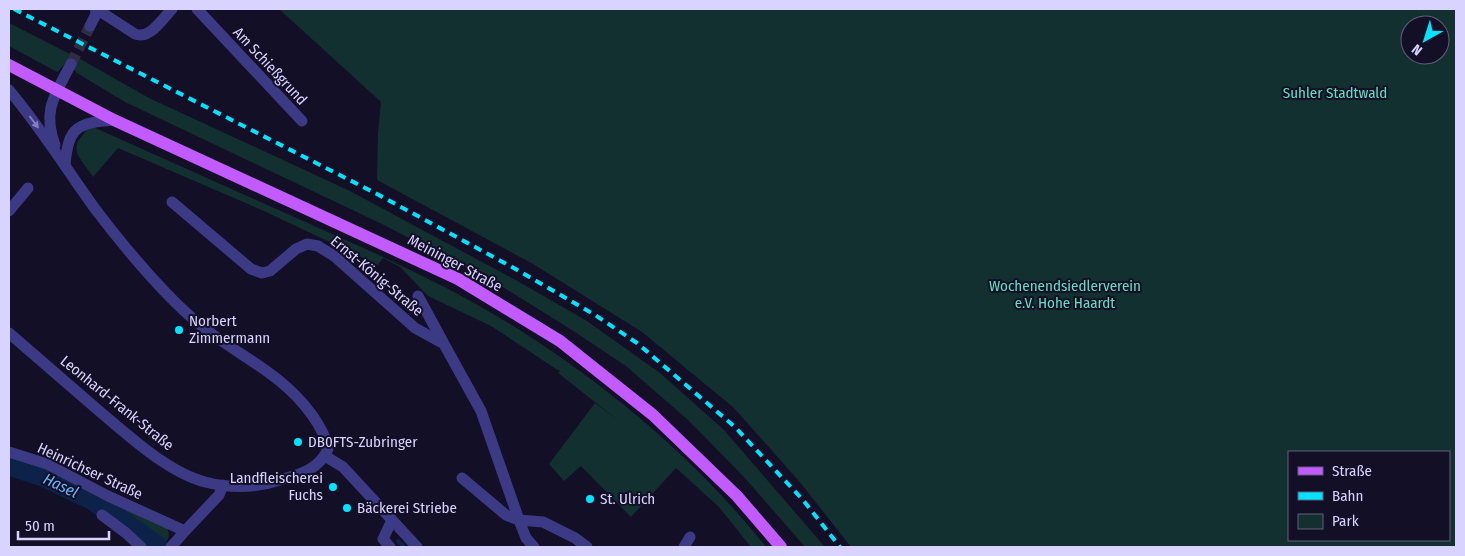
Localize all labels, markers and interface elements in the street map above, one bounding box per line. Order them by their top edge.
north arrow [1400,15,1450,65]
street label: Am Schießgrund [229,23,311,109]
text: N [1409,40,1426,59]
park label: Suhler Stadtwald [1283,84,1387,102]
one-way arrow [28,115,39,128]
street label: Meininger Straße [405,231,505,295]
street label: Ernst-König-Straße [327,232,427,320]
park label: Wochenendsiedlerverein e.V. Hohe Haardt [989,277,1141,312]
place label: Norbert Zimmermann [189,312,270,347]
marker: Norbert Zimmermann [173,324,185,336]
street label: Leonhard-Frank-Straße [57,352,177,454]
place label: DB0FTS-Zubringer [308,433,418,451]
marker: DB0FTS-Zubringer [292,436,304,448]
street label: Heinrichser Straße [35,439,145,503]
legend [1288,451,1450,541]
text: Straße [1332,462,1372,480]
water label: Hasel [40,469,81,502]
place label: Landfleischerei Fuchs [230,469,323,504]
marker: Landfleischerei Fuchs [327,481,339,493]
text: Bahn [1332,487,1363,505]
place label: St. Ulrich [600,490,655,508]
marker: St. Ulrich [584,493,596,505]
place label: Bäckerei Striebe [357,499,457,517]
marker: Bäckerei Striebe [341,502,353,514]
scale bar [18,508,109,540]
text: Park [1332,512,1359,530]
text: 50 m [25,517,55,535]

